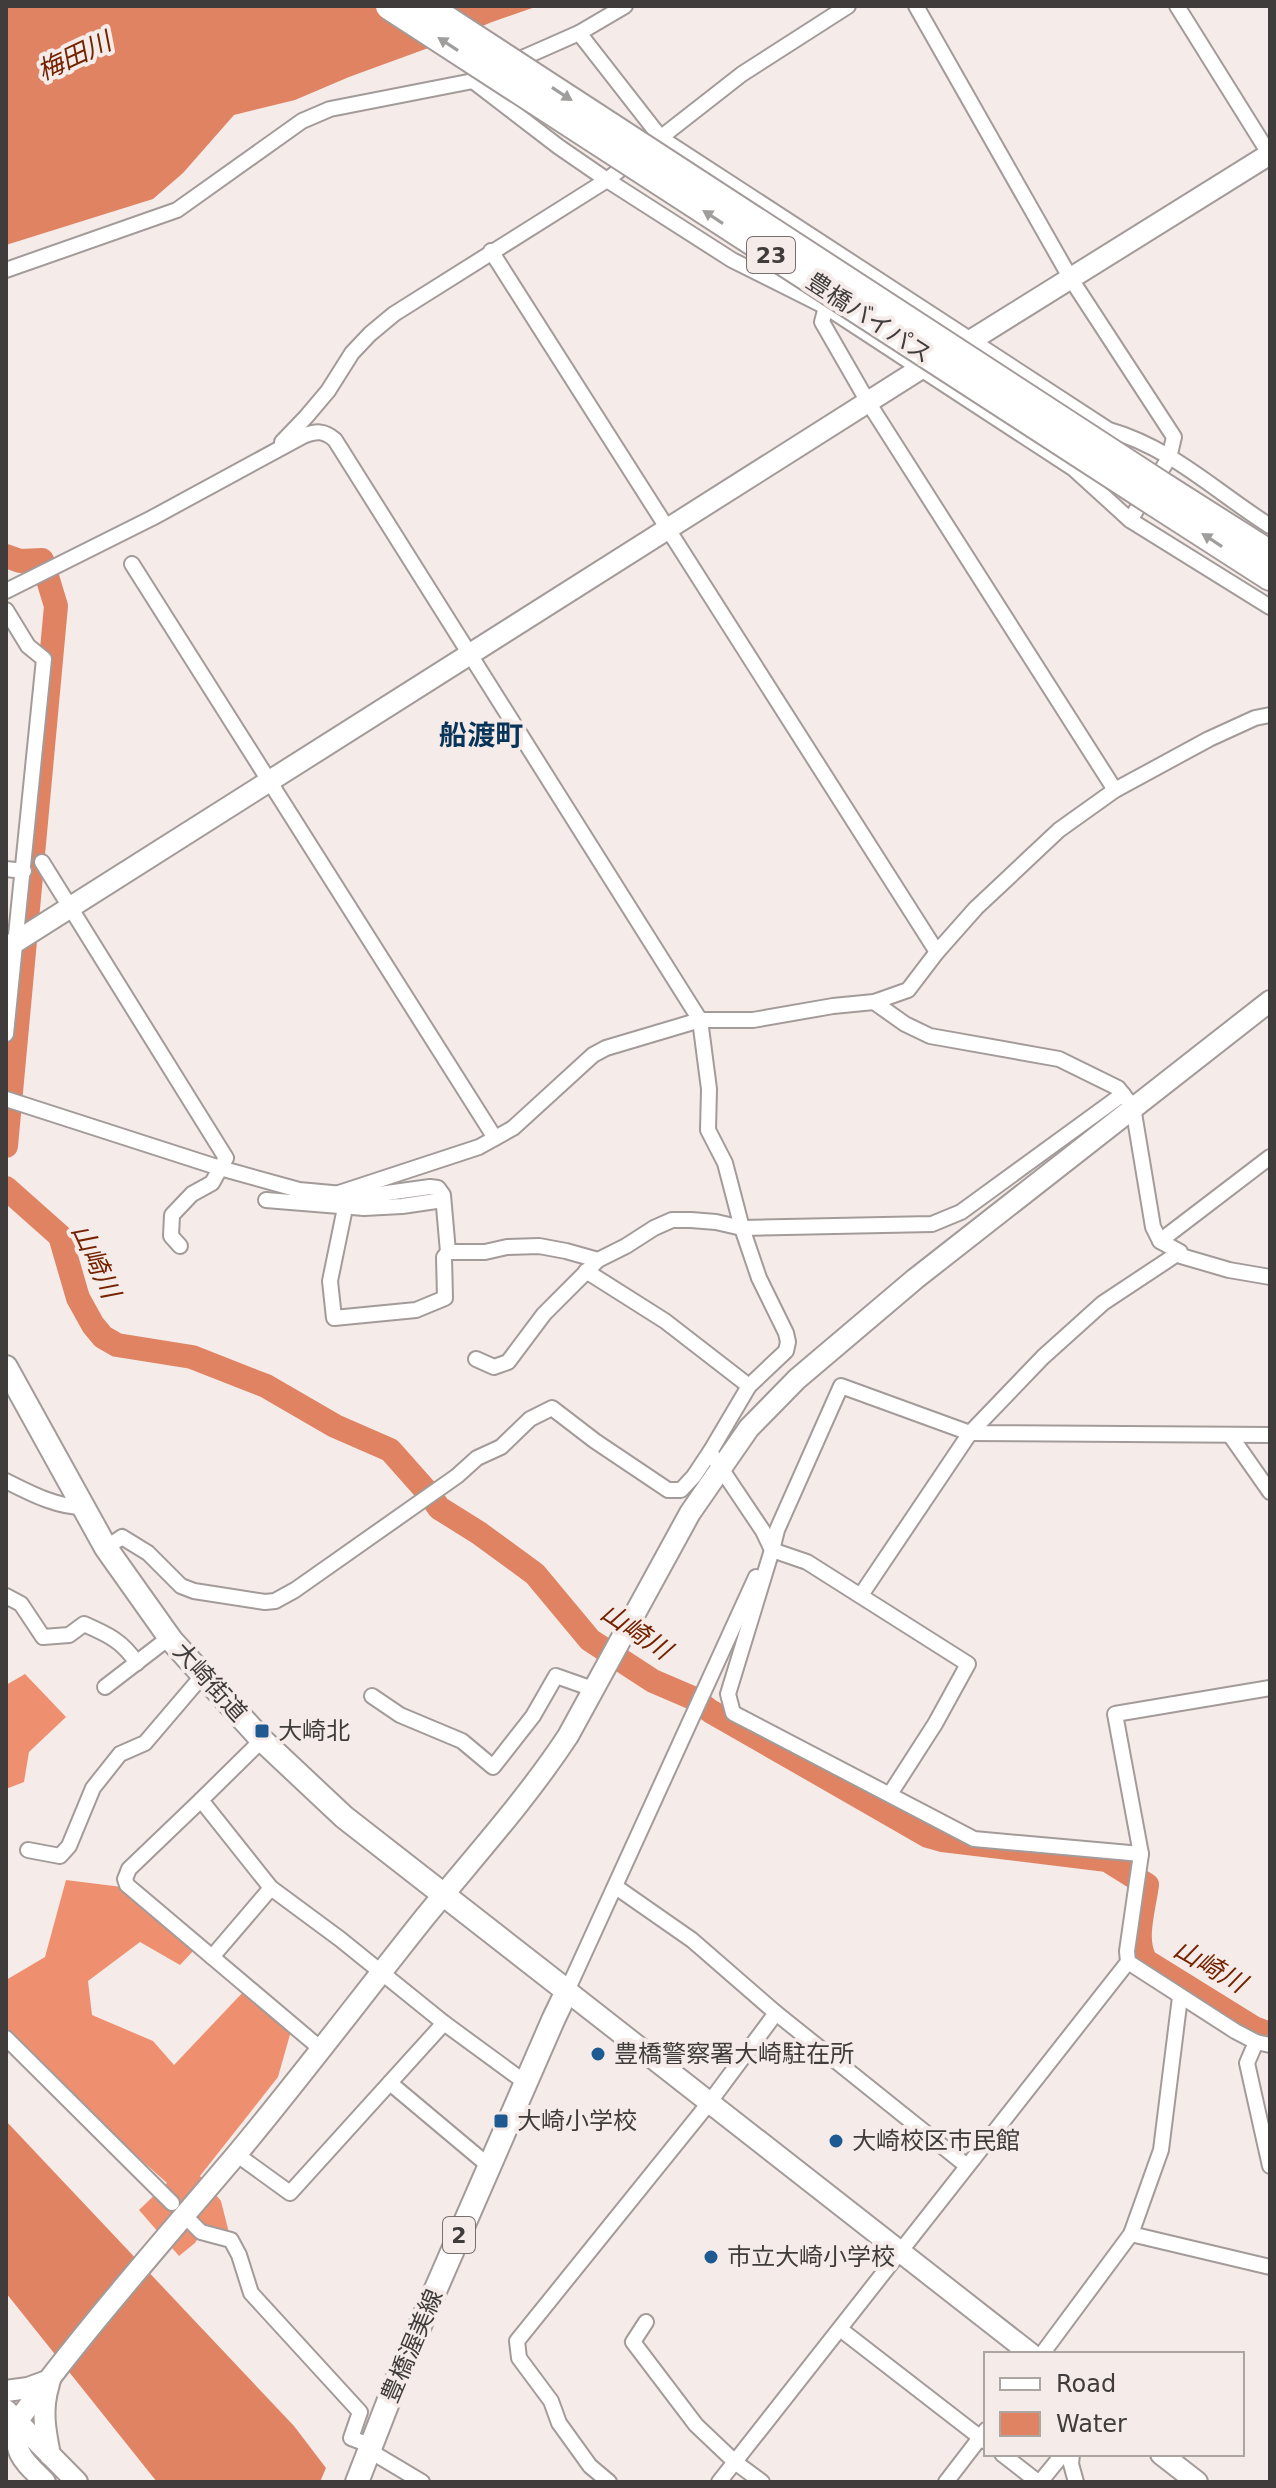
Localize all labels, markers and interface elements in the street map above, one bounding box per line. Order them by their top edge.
water label: 梅田川 [32,25,118,86]
one-way arrow [438,37,459,52]
one-way arrow [552,86,573,101]
one-way arrow [702,211,724,225]
road number: 23 [747,237,795,273]
street label: 豊橋バイパス [801,267,937,369]
one-way arrow [1202,533,1223,548]
district label: 船渡町 [439,719,523,752]
water label: 山崎川 [66,1219,127,1305]
water label: 山崎川 [595,1597,679,1667]
street label: 大崎街道 [167,1637,253,1727]
place label: 大崎北 [278,1717,350,1745]
marker: 大崎北 [253,1722,271,1740]
water label: 山崎川 [1169,1934,1254,2000]
place label: 豊橋警察署大崎駐在所 [614,2040,854,2068]
marker: 豊橋警察署大崎駐在所 [589,2045,607,2063]
place label: 大崎小学校 [517,2107,637,2135]
marker: 大崎小学校 [492,2112,510,2130]
place label: 大崎校区市民館 [852,2127,1020,2155]
marker: 大崎校区市民館 [827,2132,845,2150]
road number: 2 [443,2217,475,2253]
place label: 市立大崎小学校 [727,2243,895,2271]
marker: 市立大崎小学校 [702,2248,720,2266]
street label: 豊橋渥美線 [376,2285,448,2407]
legend [984,2352,1244,2456]
text: Road [1056,2370,1116,2398]
text: Water [1056,2410,1127,2438]

